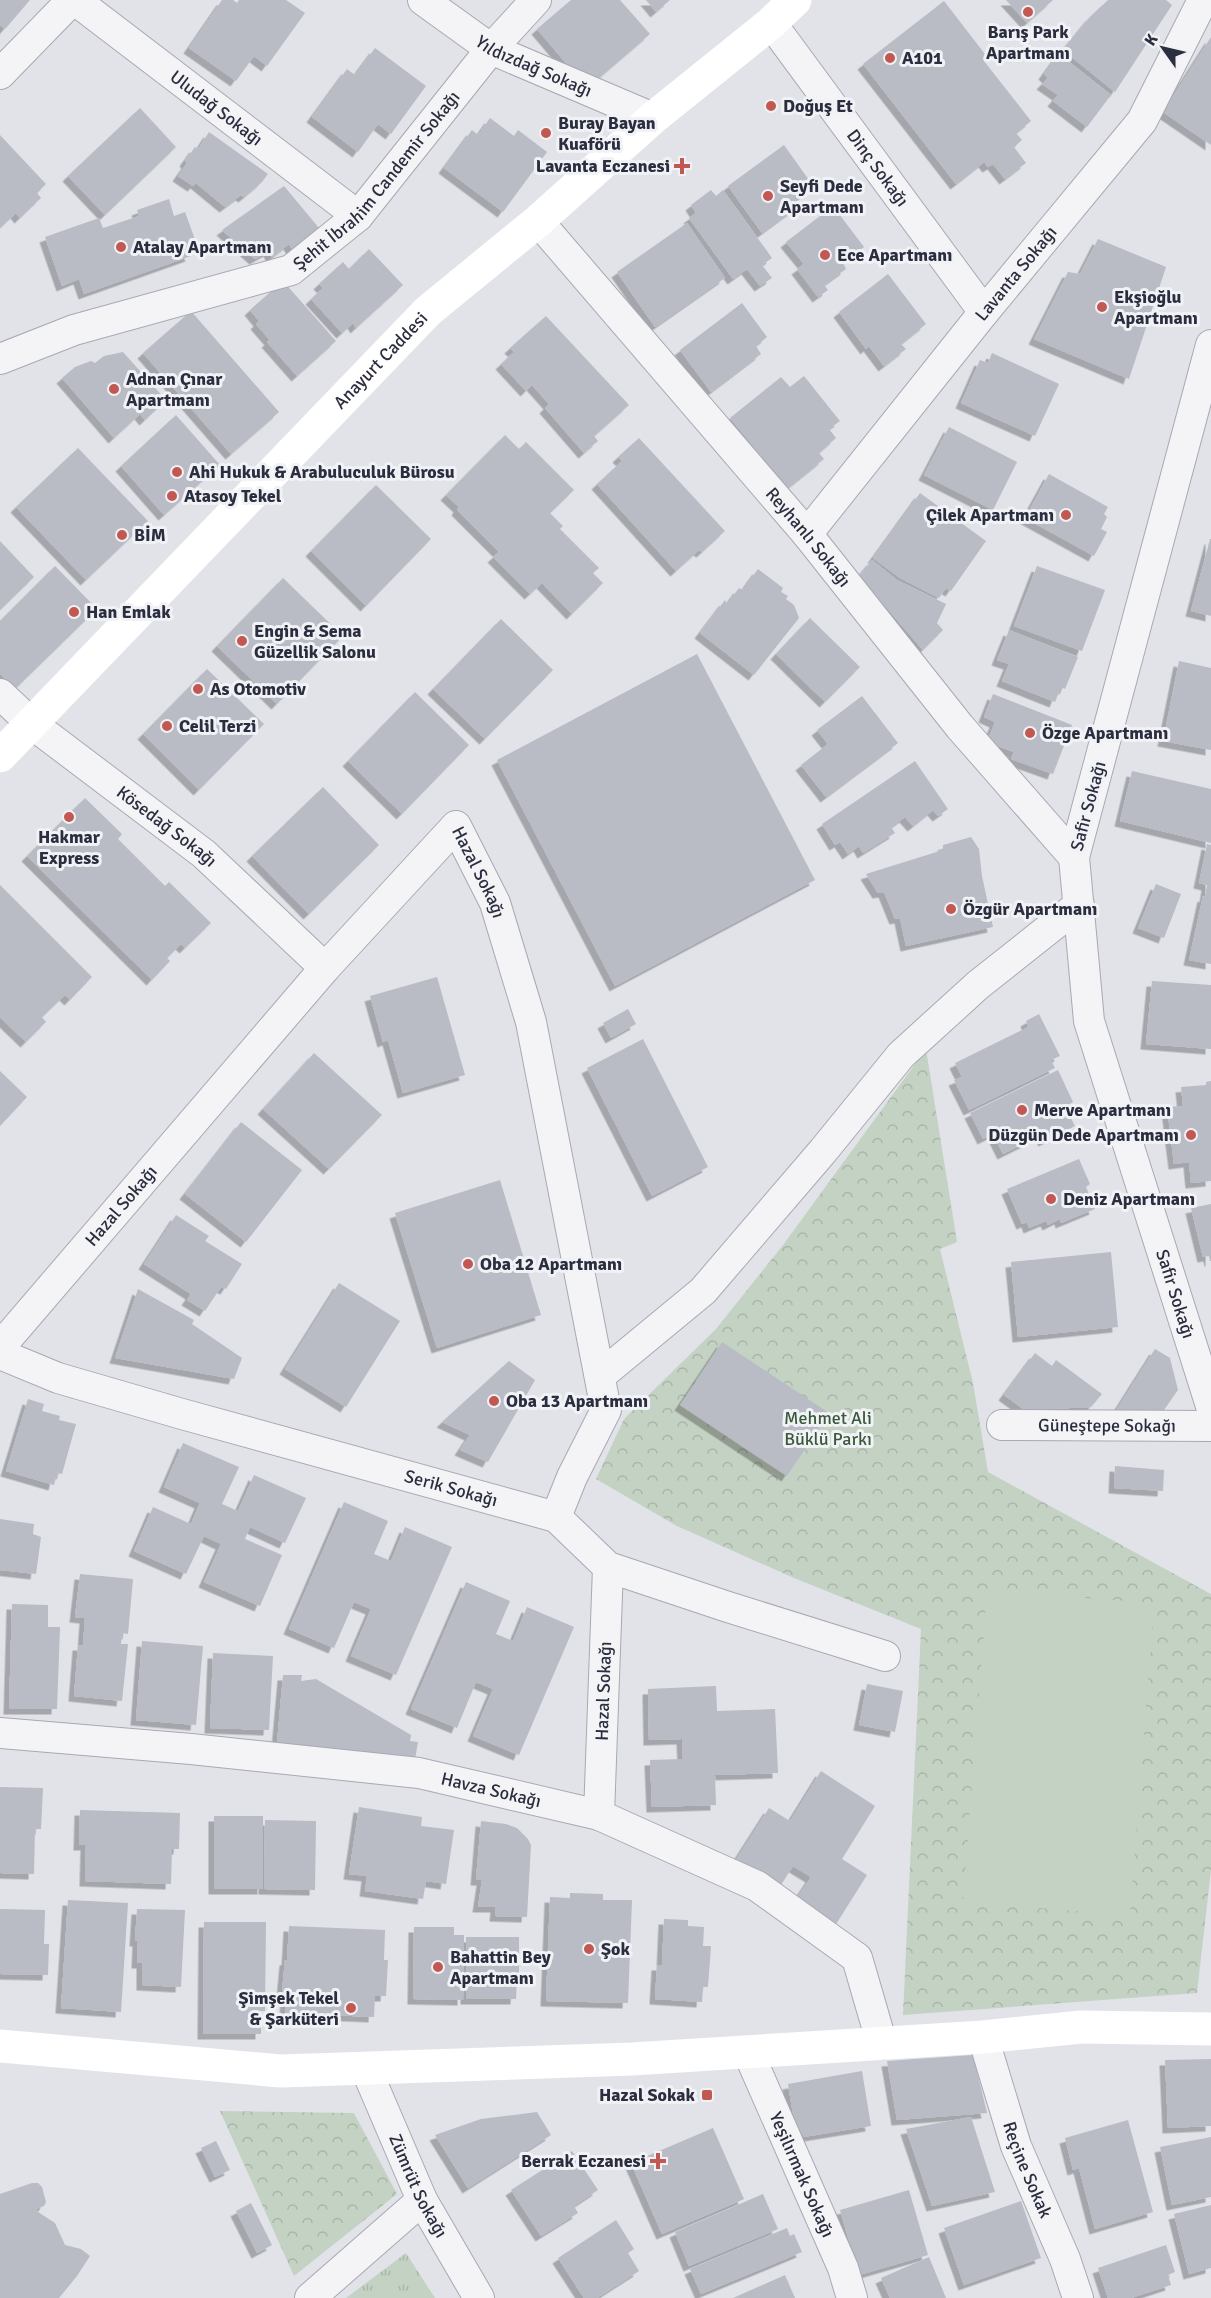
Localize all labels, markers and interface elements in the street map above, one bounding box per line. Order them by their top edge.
marker: Barış Park Apartmanı [1021,5,1035,19]
north arrow [1133,18,1193,78]
place label: Barış Park Apartmanı [986,21,1070,64]
text: K [1140,30,1162,50]
street label: Yıldızdağ Sokağı [471,31,595,102]
place label: A101 [902,47,943,69]
marker: A101 [883,51,897,65]
street label: Uludağ Sokağı [166,66,267,150]
street label: Şehit İbrahim Candemir Sokağı [289,86,464,275]
place label: Doğuş Et [783,95,853,117]
marker: Doğuş Et [764,99,778,113]
place label: Buray Bayan Kuaförü [558,112,656,155]
street label: Dinç Sokağı [842,125,914,211]
marker: Buray Bayan Kuaförü [539,126,553,140]
place label: Lavanta Eczanesi [536,155,670,177]
marker: Lavanta Eczanesi [675,159,689,173]
place label: Seyfi Dede Apartmanı [780,175,864,218]
marker: Seyfi Dede Apartmanı [761,189,775,203]
street label: Lavanta Sokağı [970,222,1062,325]
place label: Atalay Apartmanı [133,236,272,258]
marker: Atalay Apartmanı [114,240,128,254]
place label: Ece Apartmanı [837,244,952,266]
marker: Ece Apartmanı [818,248,832,262]
place label: Ekşioğlu Apartmanı [1114,286,1198,329]
marker: Ekşioğlu Apartmanı [1095,300,1109,314]
street label: Anayurt Caddesi [329,307,432,413]
place label: Adnan Çınar Apartmanı [126,368,223,411]
marker: Adnan Çınar Apartmanı [107,382,121,396]
place label: Ahi Hukuk & Arabuluculuk Bürosu [189,461,455,483]
marker: Ahi Hukuk & Arabuluculuk Bürosu [170,465,184,479]
street label: Reyhanlı Sokağı [761,483,856,591]
place label: Atasoy Tekel [184,485,282,507]
marker: Atasoy Tekel [165,489,179,503]
place label: Çilek Apartmanı [926,504,1054,526]
marker: Çilek Apartmanı [1059,508,1073,522]
place label: BİM [134,524,166,546]
marker: BİM [115,528,129,542]
place label: Han Emlak [86,601,171,623]
marker: Han Emlak [67,605,81,619]
place label: Engin & Sema Güzellik Salonu [254,620,376,663]
marker: Engin & Sema Güzellik Salonu [235,634,249,648]
place label: As Otomotiv [210,678,306,700]
marker: As Otomotiv [191,682,205,696]
place label: Celil Terzi [179,715,256,737]
marker: Celil Terzi [160,719,174,733]
place label: Özge Apartmanı [1042,722,1168,744]
marker: Özge Apartmanı [1023,726,1037,740]
street label: Safir Sokağı [1065,759,1111,853]
street label: Kösedağ Sokağı [112,781,222,872]
marker: Hakmar Express [62,810,76,824]
street label: Hazal Sokağı [447,823,510,921]
place label: Hakmar Express [38,826,101,869]
place label: Özgür Apartmanı [963,898,1097,920]
marker: Özgür Apartmanı [944,902,958,916]
place label: Merve Apartmanı [1034,1099,1171,1121]
marker: Merve Apartmanı [1015,1103,1029,1117]
place label: Düzgün Dede Apartmanı [988,1124,1179,1146]
marker: Düzgün Dede Apartmanı [1184,1128,1198,1142]
street label: Hazal Sokağı [80,1161,162,1251]
place label: Deniz Apartmanı [1063,1188,1195,1210]
marker: Deniz Apartmanı [1044,1192,1058,1206]
street label: Safir Sokağı [1151,1247,1200,1341]
place label: Oba 12 Apartmanı [480,1253,622,1275]
marker: Oba 12 Apartmanı [461,1257,475,1271]
place label: Oba 13 Apartmanı [506,1390,648,1412]
marker: Oba 13 Apartmanı [487,1394,501,1408]
park label: Mehmet Ali Büklü Parkı [784,1407,872,1450]
street label: Güneştepe Sokağı [1038,1414,1176,1437]
street label: Serik Sokağı [402,1465,500,1511]
street label: Hazal Sokağı [591,1641,616,1741]
street label: Havza Sokağı [439,1768,543,1812]
place label: Şok [601,1938,630,1960]
marker: Şok [582,1942,596,1956]
place label: Bahattin Bey Apartmanı [450,1946,551,1989]
marker: Bahattin Bey Apartmanı [431,1960,445,1974]
place label: Şimşek Tekel & Şarküteri [239,1987,339,2030]
marker: Şimşek Tekel & Şarküteri [344,2001,358,2015]
place label: Hazal Sokak [599,2084,696,2106]
marker: Hazal Sokak [700,2088,714,2102]
street label: Yeşilırmak Sokağı [765,2108,839,2241]
street label: Reçine Sokak [998,2119,1057,2221]
street label: Zümrüt Sokağı [384,2131,453,2242]
place label: Berrak Eczanesi [521,2150,646,2172]
marker: Berrak Eczanesi [651,2154,665,2168]

